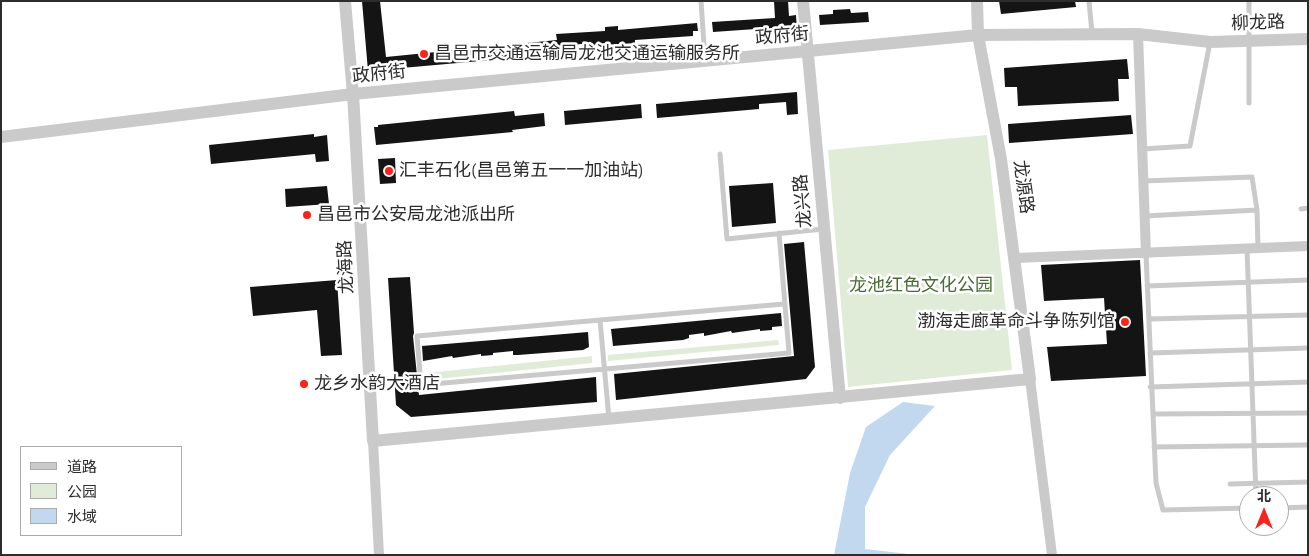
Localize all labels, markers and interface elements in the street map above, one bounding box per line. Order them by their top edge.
street label: 柳龙路 [1231,11,1285,35]
street label: 政府街 [754,23,810,49]
place label: 昌邑市交通运输局龙池交通运输服务所 [434,43,740,65]
marker: 昌邑市交通运输局龙池交通运输服务所 [418,48,430,60]
street label: 政府街 [351,60,407,88]
street label: 龙源路 [1009,159,1037,215]
place label: 汇丰石化(昌邑第五一一加油站) [399,160,644,182]
marker: 汇丰石化(昌邑第五一一加油站) [383,165,395,177]
street label: 龙兴路 [790,173,816,229]
place label: 昌邑市公安局龙池派出所 [317,204,515,226]
marker: 昌邑市公安局龙池派出所 [301,209,313,221]
street label: 龙海路 [334,239,358,295]
park label: 龙池红色文化公园 [849,275,993,297]
place label: 渤海走廊革命斗争陈列馆 [917,311,1115,333]
marker: 渤海走廊革命斗争陈列馆 [1119,316,1131,328]
place label: 龙乡水韵大酒店 [314,373,440,395]
marker: 龙乡水韵大酒店 [298,378,310,390]
legend [20,446,182,536]
text: 道路 [67,460,97,475]
text: 公园 [67,485,97,500]
north arrow [1239,486,1289,536]
text: 北 [1257,490,1271,504]
text: 水域 [67,510,97,525]

